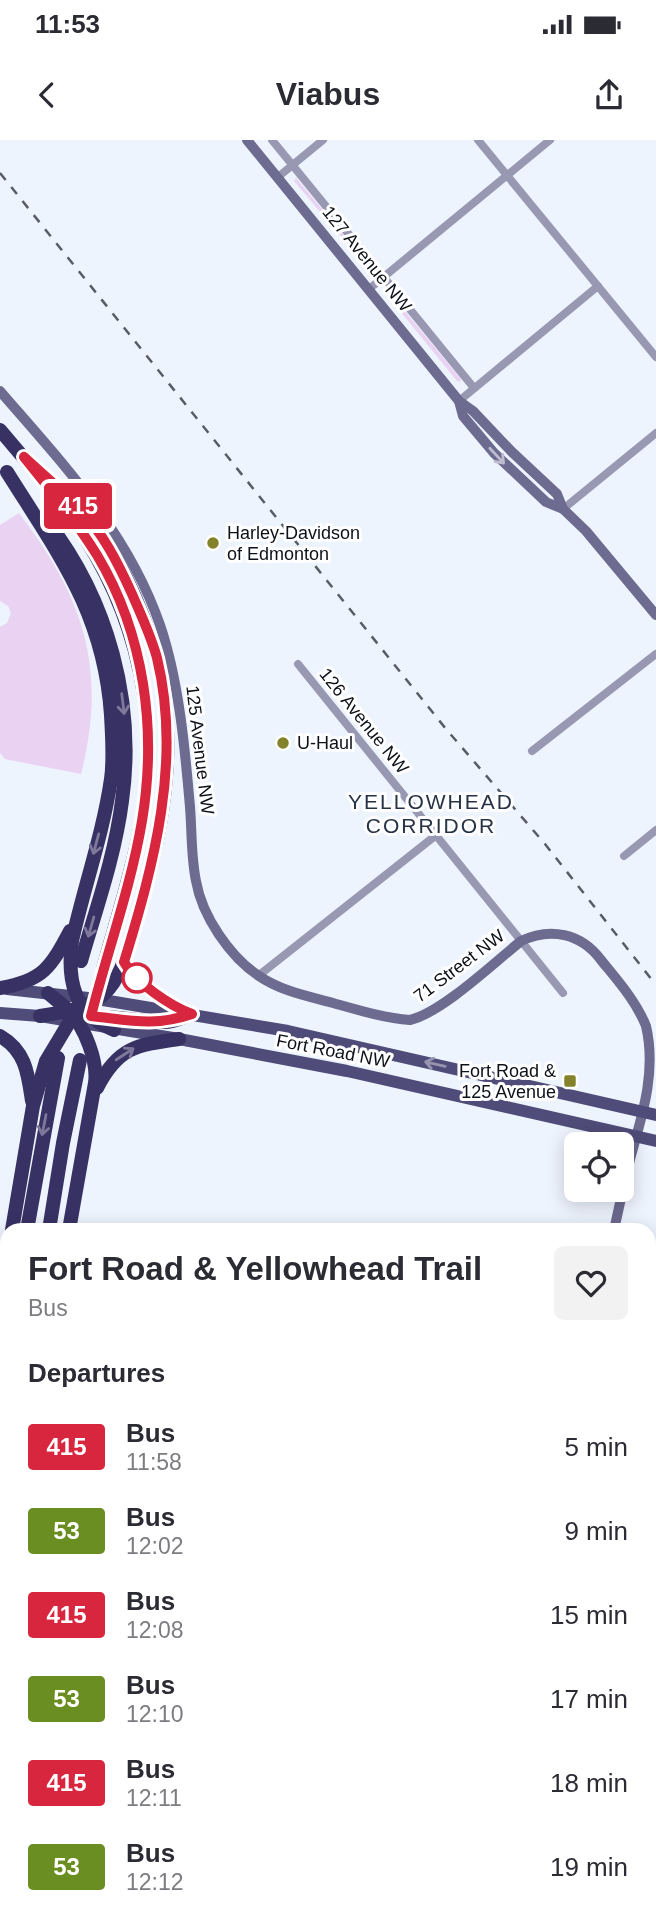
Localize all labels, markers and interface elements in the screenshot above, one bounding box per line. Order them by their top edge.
text: 11:53 [35,9,100,39]
icon: back [28,76,66,114]
text: Viabus [276,76,380,112]
icon: share [590,76,628,114]
street label: 127 Avenue NW [318,202,416,316]
one-way arrow [489,447,506,464]
line badge: 415 [38,483,118,529]
text: 415 [58,492,98,519]
place label: Harley-Davidson of Edmonton [227,523,360,564]
marker: Harley-Davidson of Edmonton [205,535,221,551]
street label: 126 Avenue NW [315,664,413,778]
street label: 125 Avenue NW [182,684,218,816]
one-way arrow [116,692,129,715]
place label: U-Haul [297,733,353,753]
marker: U-Haul [275,735,291,751]
district label: YELLOWHEAD CORRIDOR [348,790,514,837]
one-way arrow [89,832,102,855]
one-way arrow [84,916,97,938]
street label: 71 Street NW [410,926,508,1006]
unlabelled marker [122,963,152,993]
street label: Fort Road NW [275,1030,391,1072]
one-way arrow [115,1046,134,1061]
one-way arrow [424,1057,447,1070]
place label: Fort Road & 125 Avenue [459,1061,556,1102]
marker: Fort Road & 125 Avenue [562,1073,578,1089]
one-way arrow [37,1113,51,1136]
map controls [564,1132,634,1202]
button: locate [564,1132,634,1202]
button: heart [554,1246,628,1320]
text: Fort Road & Yellowhead Trail [28,1250,482,1287]
text: Bus [28,1295,68,1321]
text: Departures [28,1358,165,1388]
text: Bus [126,1418,175,1448]
text: 5 min [564,1432,628,1462]
text: 415 [46,1433,87,1460]
text: 11:58 [126,1449,182,1475]
text: Bus [126,1502,175,1532]
text: 9 min [564,1516,628,1546]
text: 53 [53,1517,80,1544]
text: 12:02 [126,1533,184,1559]
text: Bus [126,1586,175,1616]
text: 15 min [550,1600,628,1630]
text: 415 [46,1601,87,1628]
text: 12:08 [126,1617,184,1643]
text: Bus [126,1670,175,1700]
text: 17 min [550,1684,628,1714]
text: 53 [53,1685,80,1712]
text: 12:10 [126,1701,184,1727]
text: Bus [126,1754,175,1784]
text: 18 min [550,1768,628,1798]
text: 415 [46,1769,87,1796]
text: 12:11 [126,1785,182,1811]
text: Bus [126,1838,175,1868]
text: 19 min [550,1852,628,1882]
text: 53 [53,1853,80,1880]
text: 12:12 [126,1869,184,1895]

